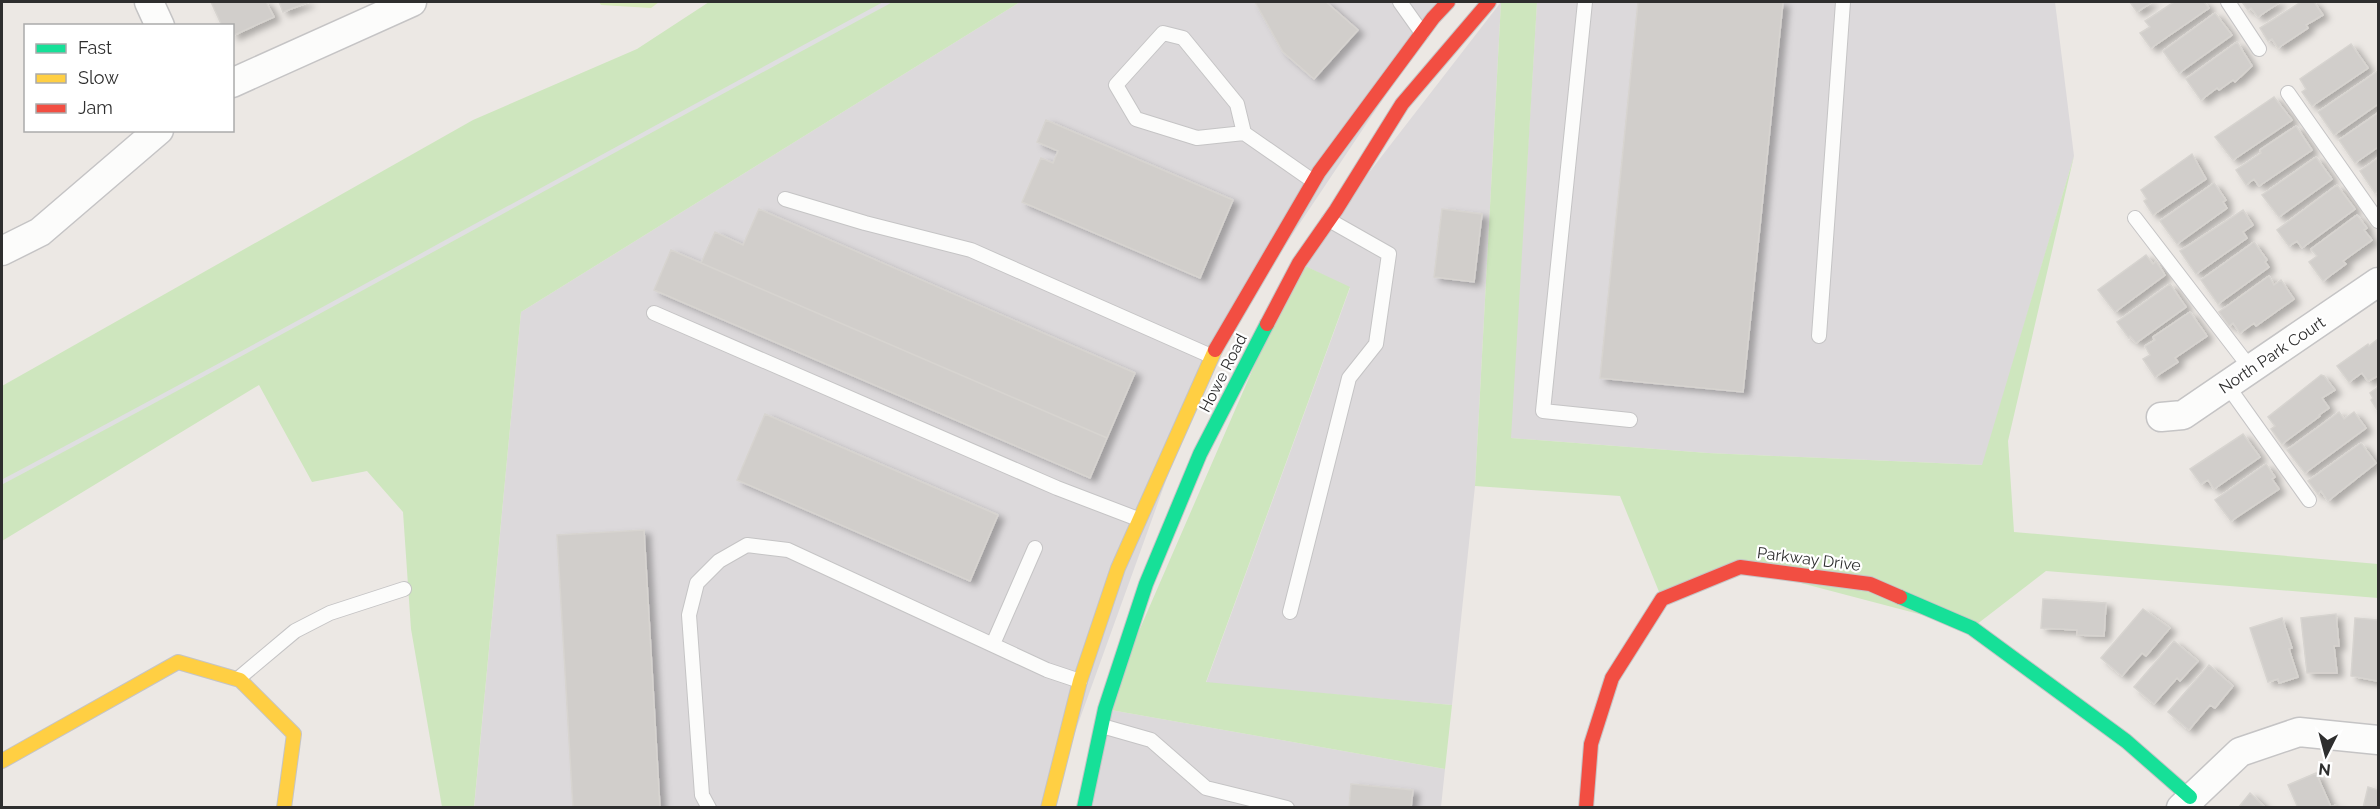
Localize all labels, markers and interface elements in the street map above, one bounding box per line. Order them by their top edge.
legend [24,24,234,132]
text: Fast [78,37,112,58]
text: Slow [78,67,119,88]
text: Jam [78,97,113,118]
street label: North Park Court [2215,312,2329,398]
street label: Howe Road [1195,331,1251,415]
street label: Parkway Drive [1756,543,1862,575]
north arrow [2296,725,2356,785]
text: N [2317,759,2332,780]

